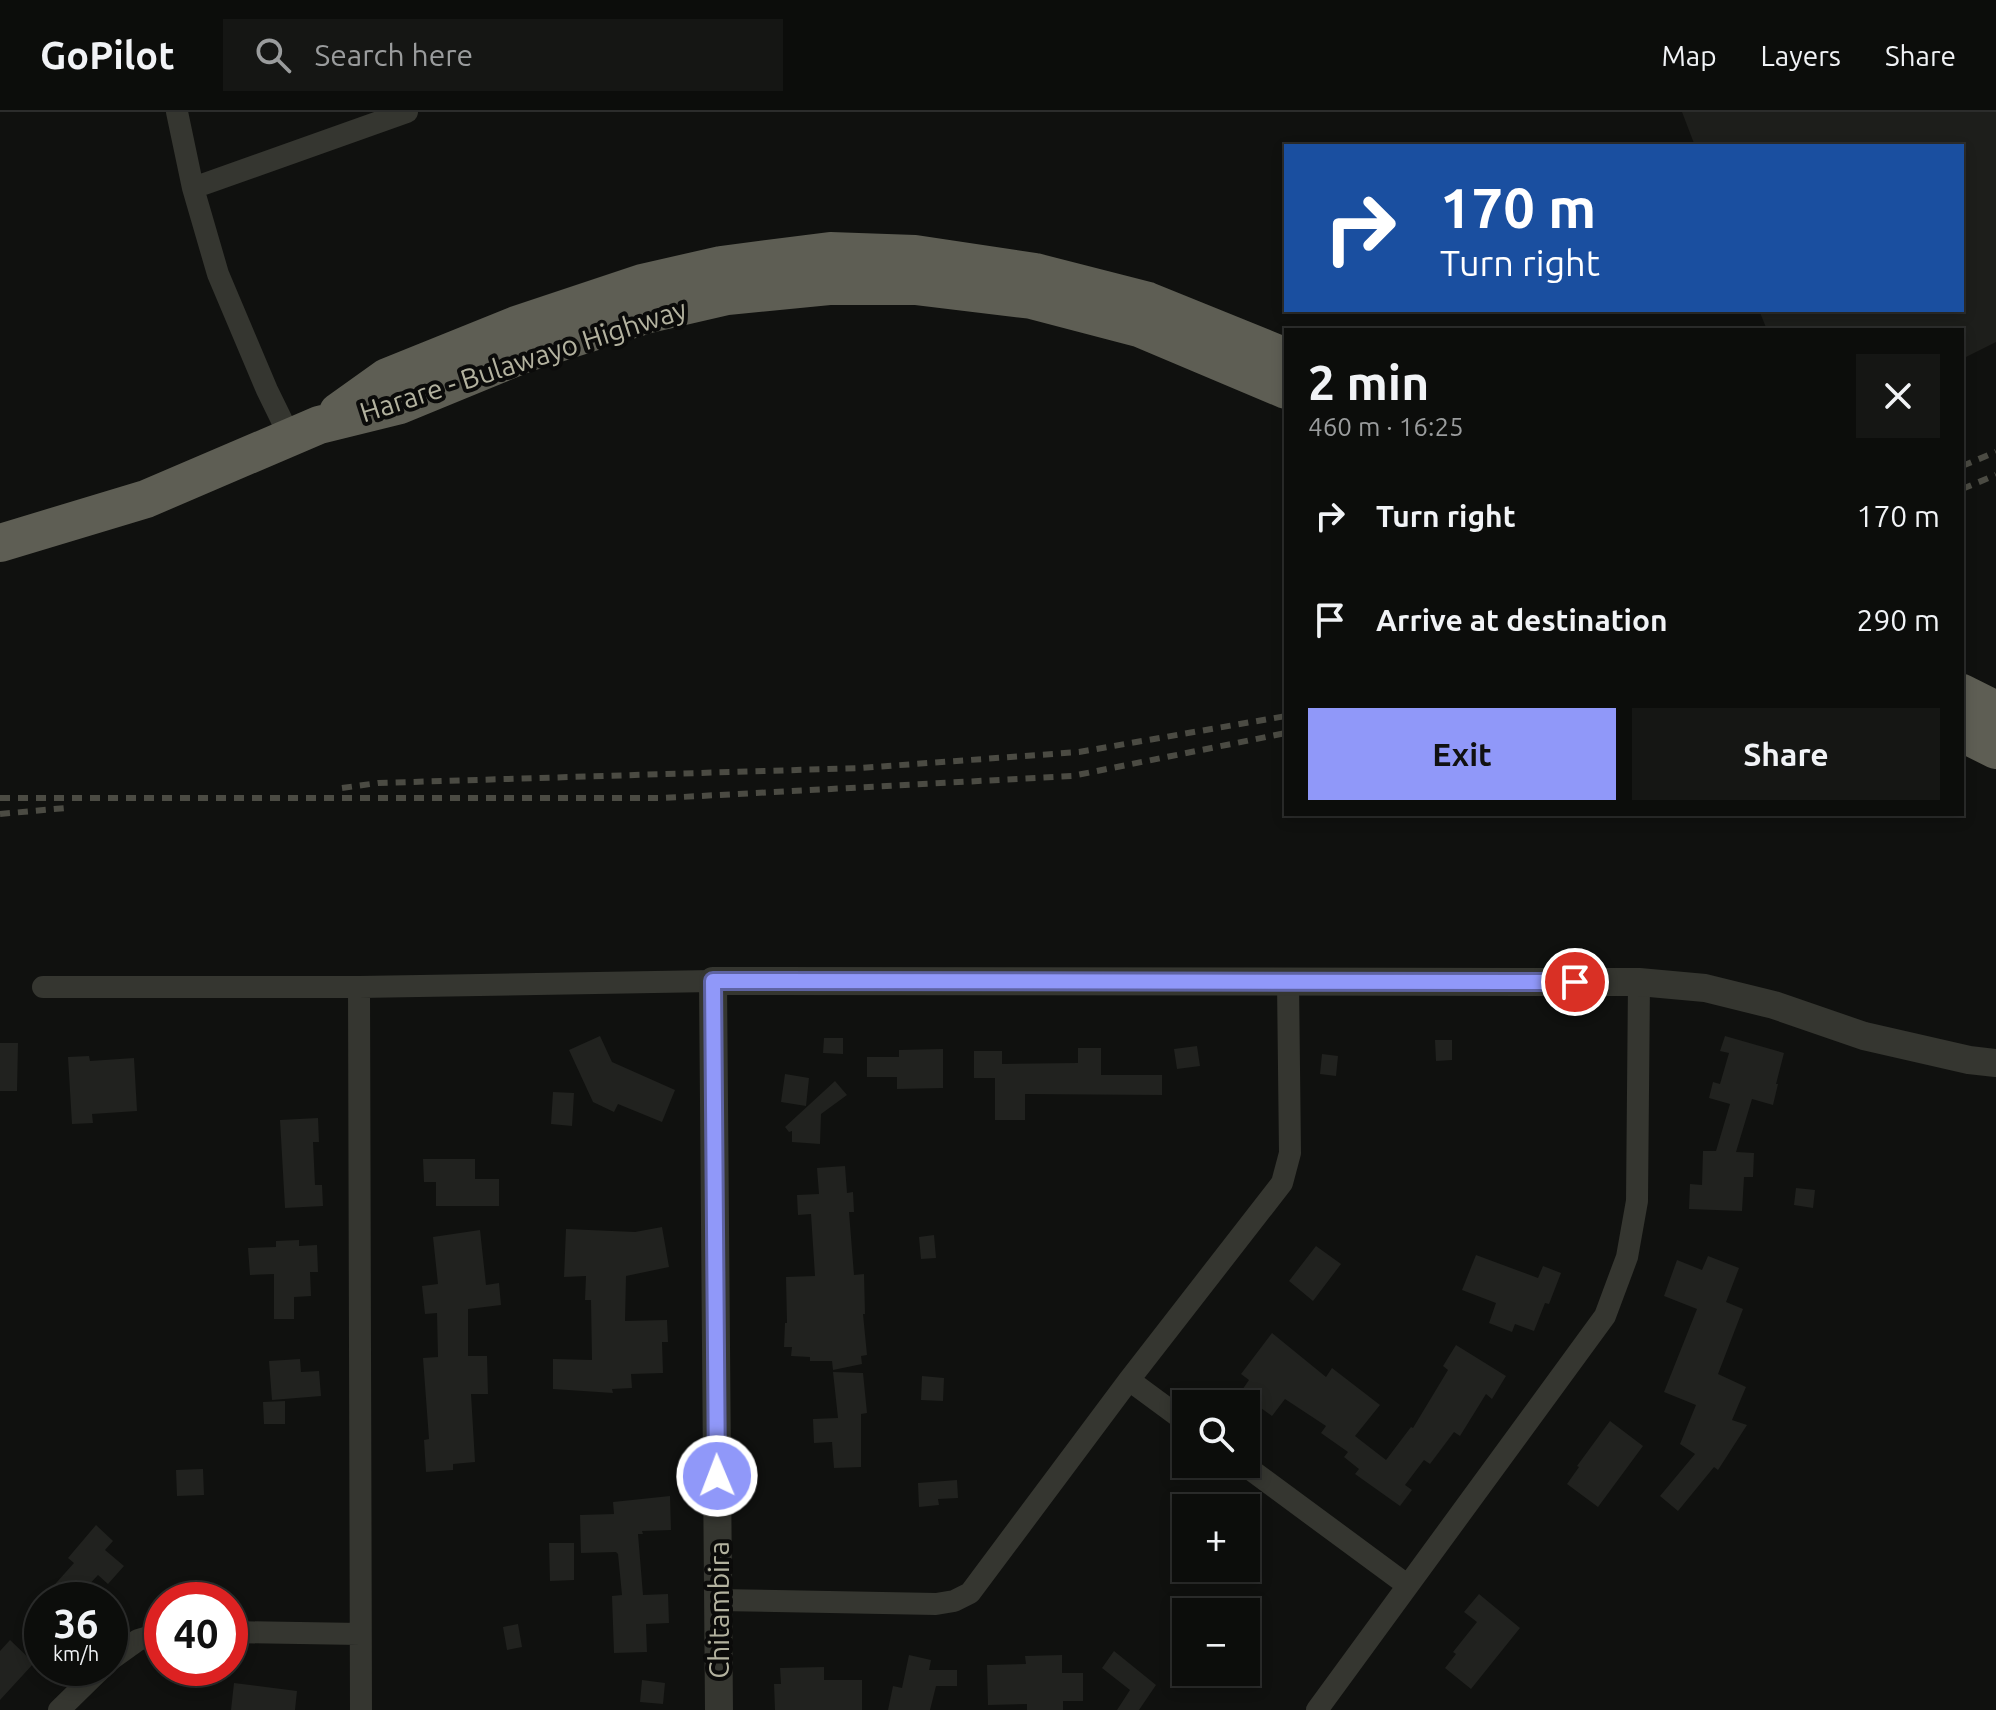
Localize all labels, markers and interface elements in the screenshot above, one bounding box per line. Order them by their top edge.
search box [223,19,783,91]
icon: search [251,33,295,77]
text: GoPilot [40,34,175,76]
text: Search here [315,38,473,72]
text: Map [1661,40,1717,71]
text: Layers [1761,40,1841,71]
text: Share [1885,40,1956,71]
icon: right [1308,176,1412,280]
text: 170 m [1440,176,1596,239]
text: Turn right [1440,242,1600,283]
street label: Harare - Bulawayo Highway [356,292,690,428]
button: close [1856,354,1940,438]
text: 2 min [1308,355,1429,409]
text: 460 m · 16:25 [1308,412,1464,441]
icon: right [1308,494,1352,538]
text: Turn right [1376,499,1516,533]
text: 170 m [1856,499,1940,533]
icon: arrive [1308,598,1352,642]
text: Arrive at destination [1376,603,1668,637]
text: 290 m [1856,603,1940,637]
button: Exit [1308,708,1616,800]
button: Share [1632,708,1940,800]
pin [1541,948,1609,1016]
icon: arrive [1553,960,1597,1004]
map controls [1172,1390,1260,1686]
button: search [1172,1390,1260,1478]
position arrow [675,1434,759,1518]
button: + [1172,1494,1260,1582]
street label: Chitambira [703,1541,734,1679]
speed limit sign: 40 [144,1582,248,1686]
button: − [1172,1598,1260,1686]
text: 36 [53,1601,99,1646]
text: km/h [53,1642,99,1665]

